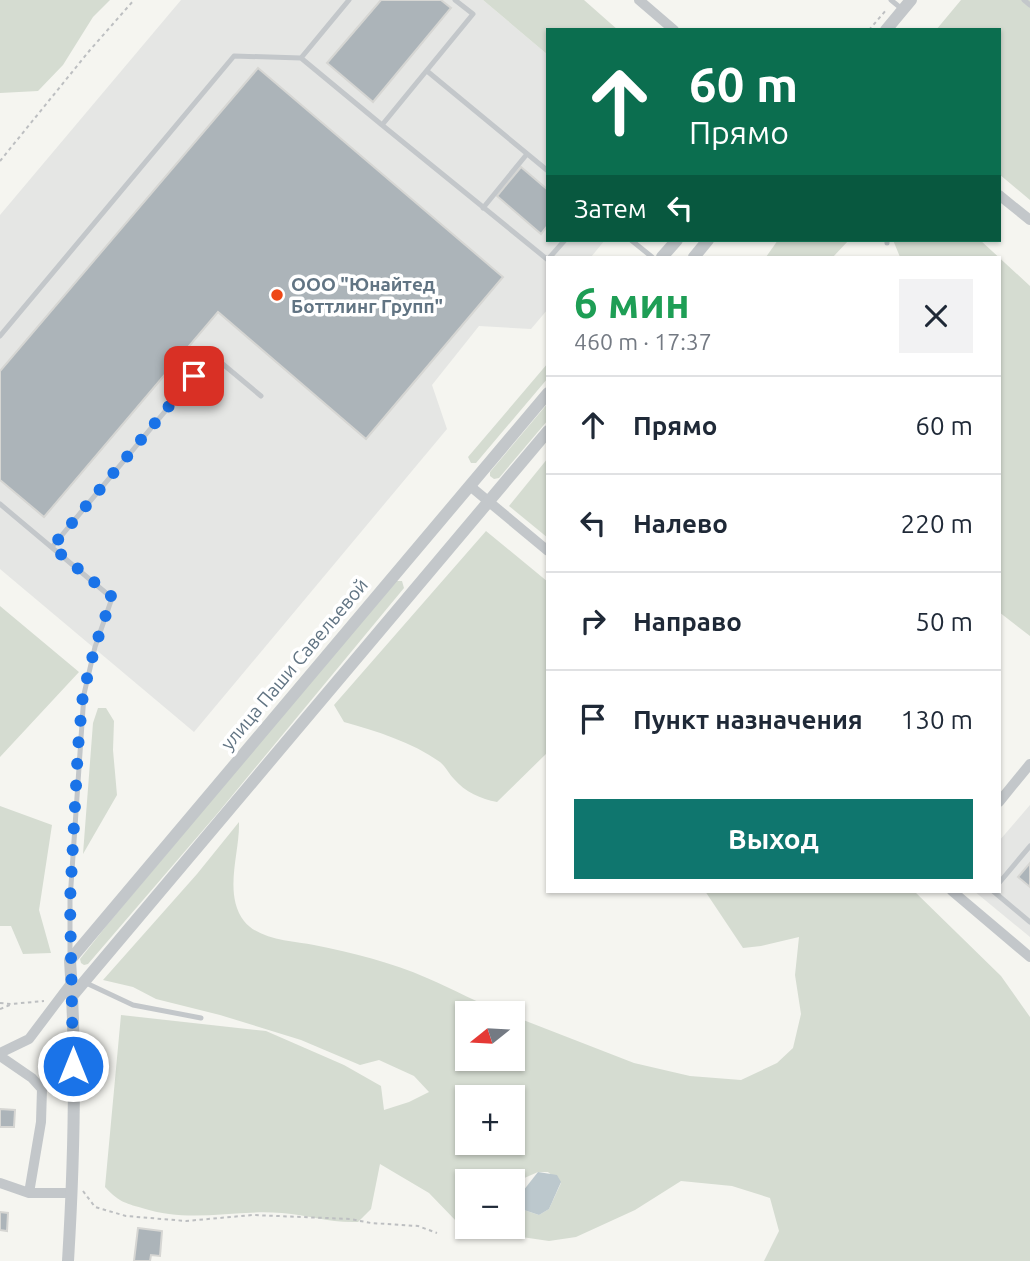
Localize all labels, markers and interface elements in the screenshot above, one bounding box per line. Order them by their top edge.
icon: ahead [574,56,665,147]
text: 60 m [689,56,798,111]
text: Прямо [689,114,789,150]
icon: left [661,189,699,227]
text: Затем [574,194,647,223]
place label: ООО "Юнайтед Боттлинг Групп" [291,273,443,317]
text: 6 мин [574,279,690,326]
button: close [899,279,973,353]
marker: ООО "Юнайтед Боттлинг Групп" [269,287,285,303]
text: 460 m · 17:37 [574,329,712,354]
pin [164,346,224,406]
icon: arrive [175,357,213,395]
icon: ahead [574,406,612,444]
text: Прямо [633,411,717,440]
text: 60 m [915,411,973,440]
icon: left [574,504,612,542]
text: Налево [633,509,728,538]
text: 220 m [901,509,973,538]
street label: улица Паши Савельевой [216,574,372,754]
icon: right [574,602,612,640]
text: Направо [633,607,742,636]
text: 50 m [915,607,973,636]
icon: arrive [574,700,612,738]
text: Пункт назначения [633,705,863,734]
text: 130 m [901,705,973,734]
button: Выход [574,799,973,879]
north arrow [455,1001,525,1071]
map controls [455,1001,525,1239]
position arrow [36,1029,110,1103]
button: + [455,1085,525,1155]
button: − [455,1169,525,1239]

